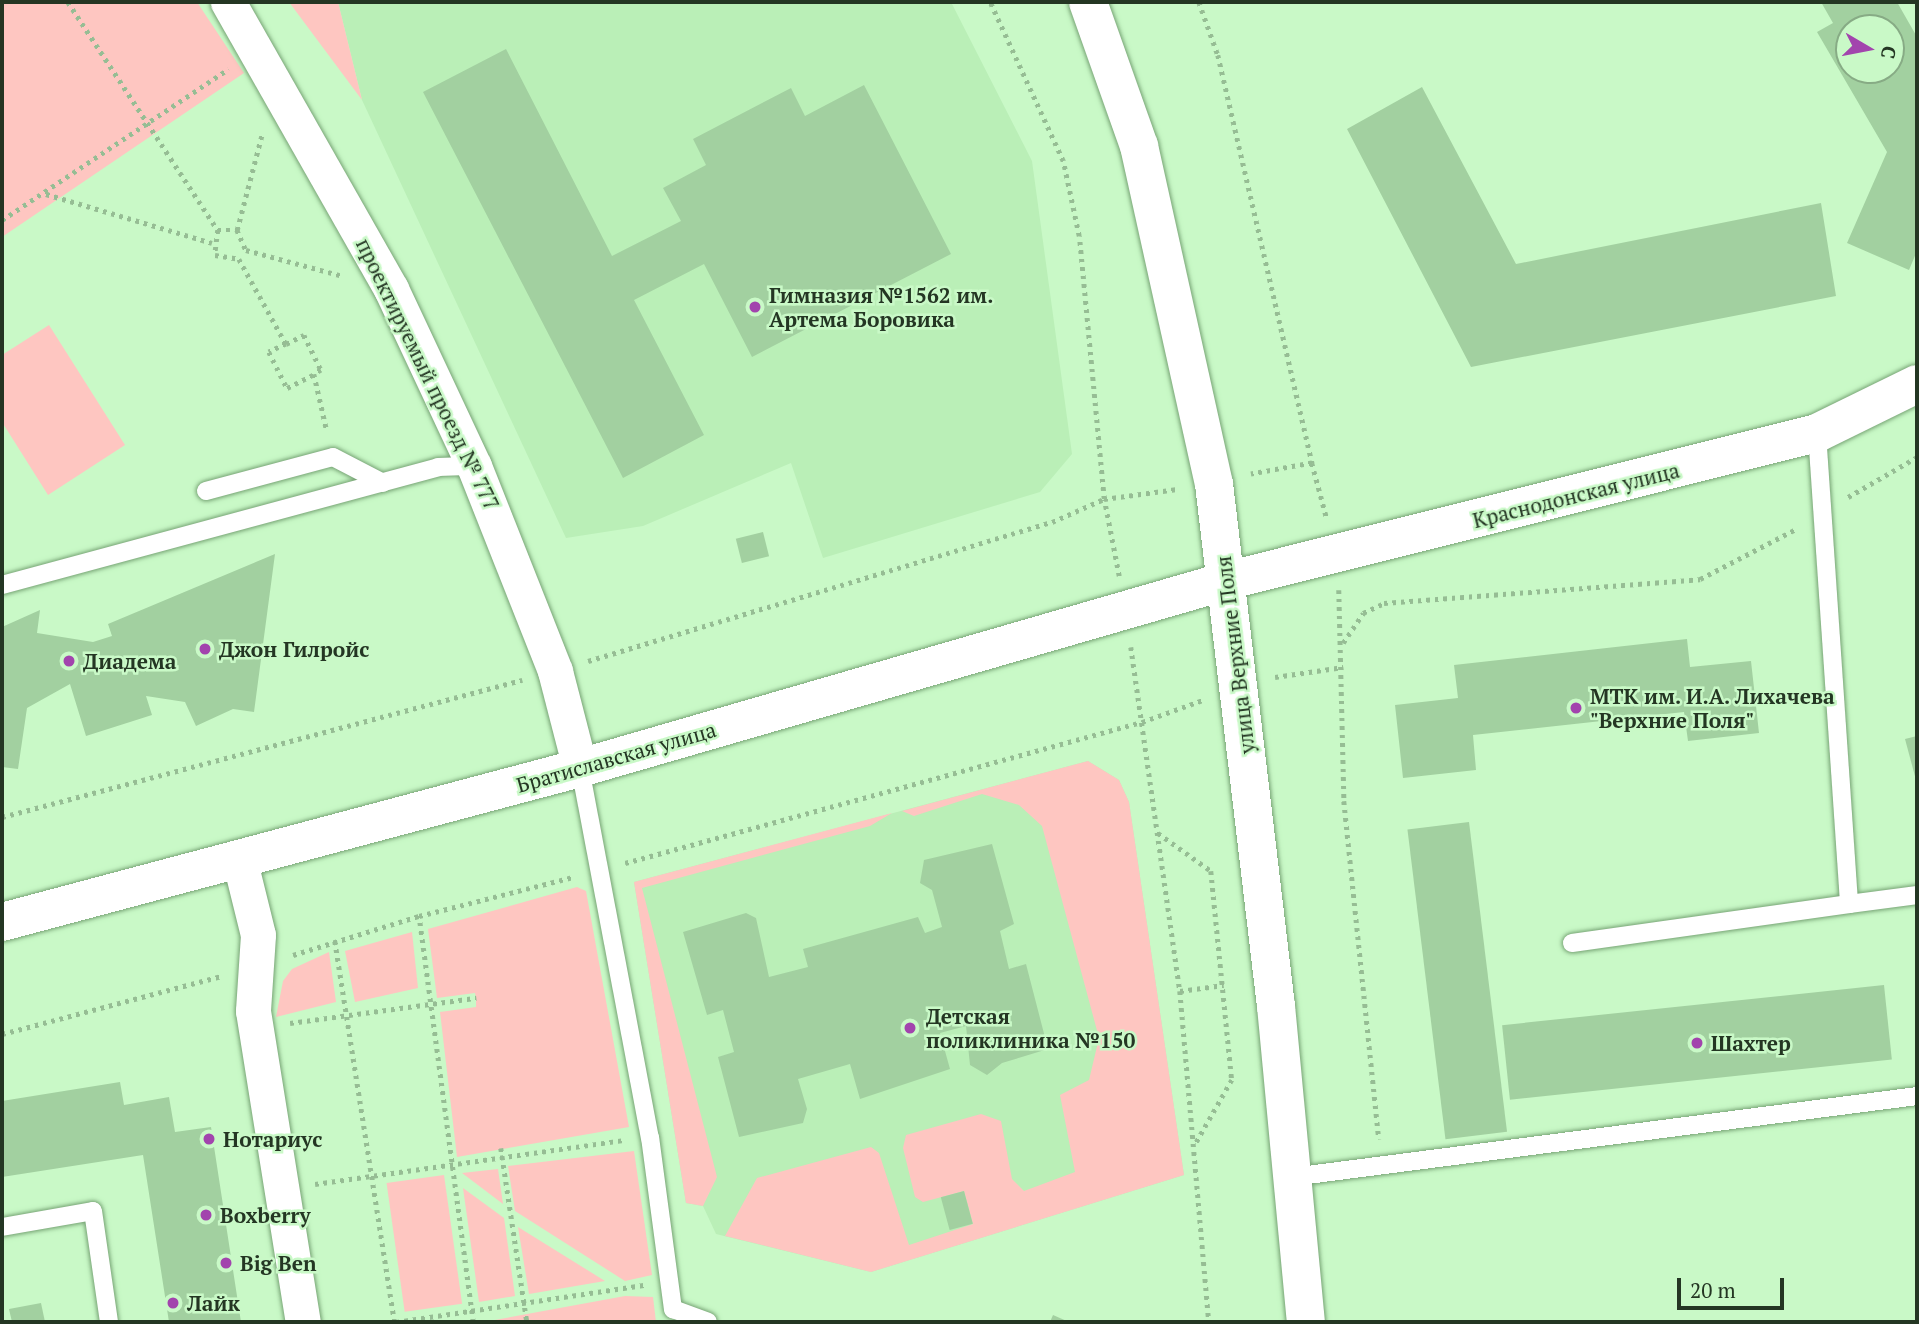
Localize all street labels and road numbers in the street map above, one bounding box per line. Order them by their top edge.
street label: проектируемый проезд № 777 [351,234,505,514]
street label: Краснодонская улица [1470,457,1682,533]
street label: улица Верхние Поля [1210,555,1260,755]
street label: Братиславская улица [513,716,719,798]

